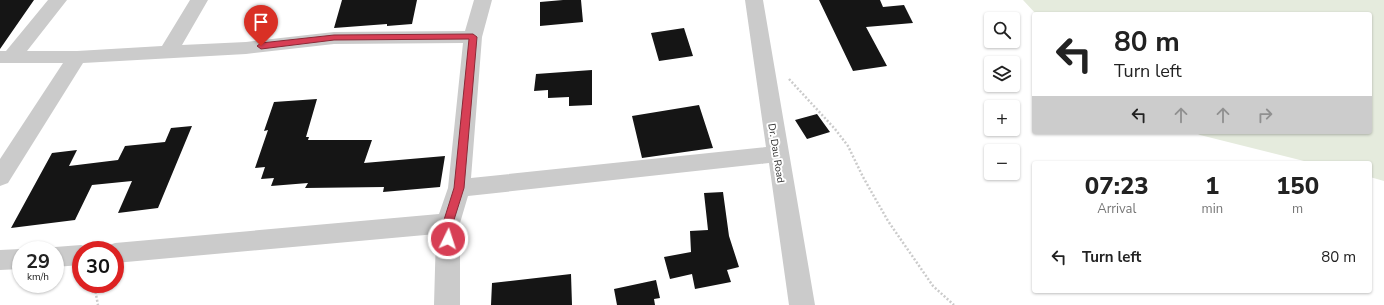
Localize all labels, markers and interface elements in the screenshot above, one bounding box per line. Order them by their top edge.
pin [244,5,278,46]
icon: arrive [250,11,272,33]
map controls [984,12,1020,180]
button: search [984,12,1020,48]
text: 80 m [1114,23,1180,61]
icon: left [1048,28,1100,80]
button: layers [984,56,1020,92]
text: Turn left [1114,59,1182,83]
button: + [984,100,1020,136]
icon: left [1128,104,1150,126]
icon: ahead [1170,104,1192,126]
icon: ahead [1212,104,1234,126]
icon: right [1254,104,1276,126]
street label: Dr. Dau Road [764,123,788,184]
button: − [984,144,1020,180]
text: 07:23 [1085,170,1149,202]
text: 1 [1205,170,1220,202]
text: 150 [1276,170,1319,202]
text: Arrival [1097,200,1136,218]
text: min [1202,200,1223,218]
text: m [1292,200,1303,218]
position arrow [427,218,469,260]
speed limit sign: 30 [72,241,124,293]
icon: left [1048,246,1070,268]
text: Turn left [1082,247,1141,267]
text: 80 m [1321,247,1356,267]
text: 29 [26,248,50,275]
text: km/h [27,270,49,284]

